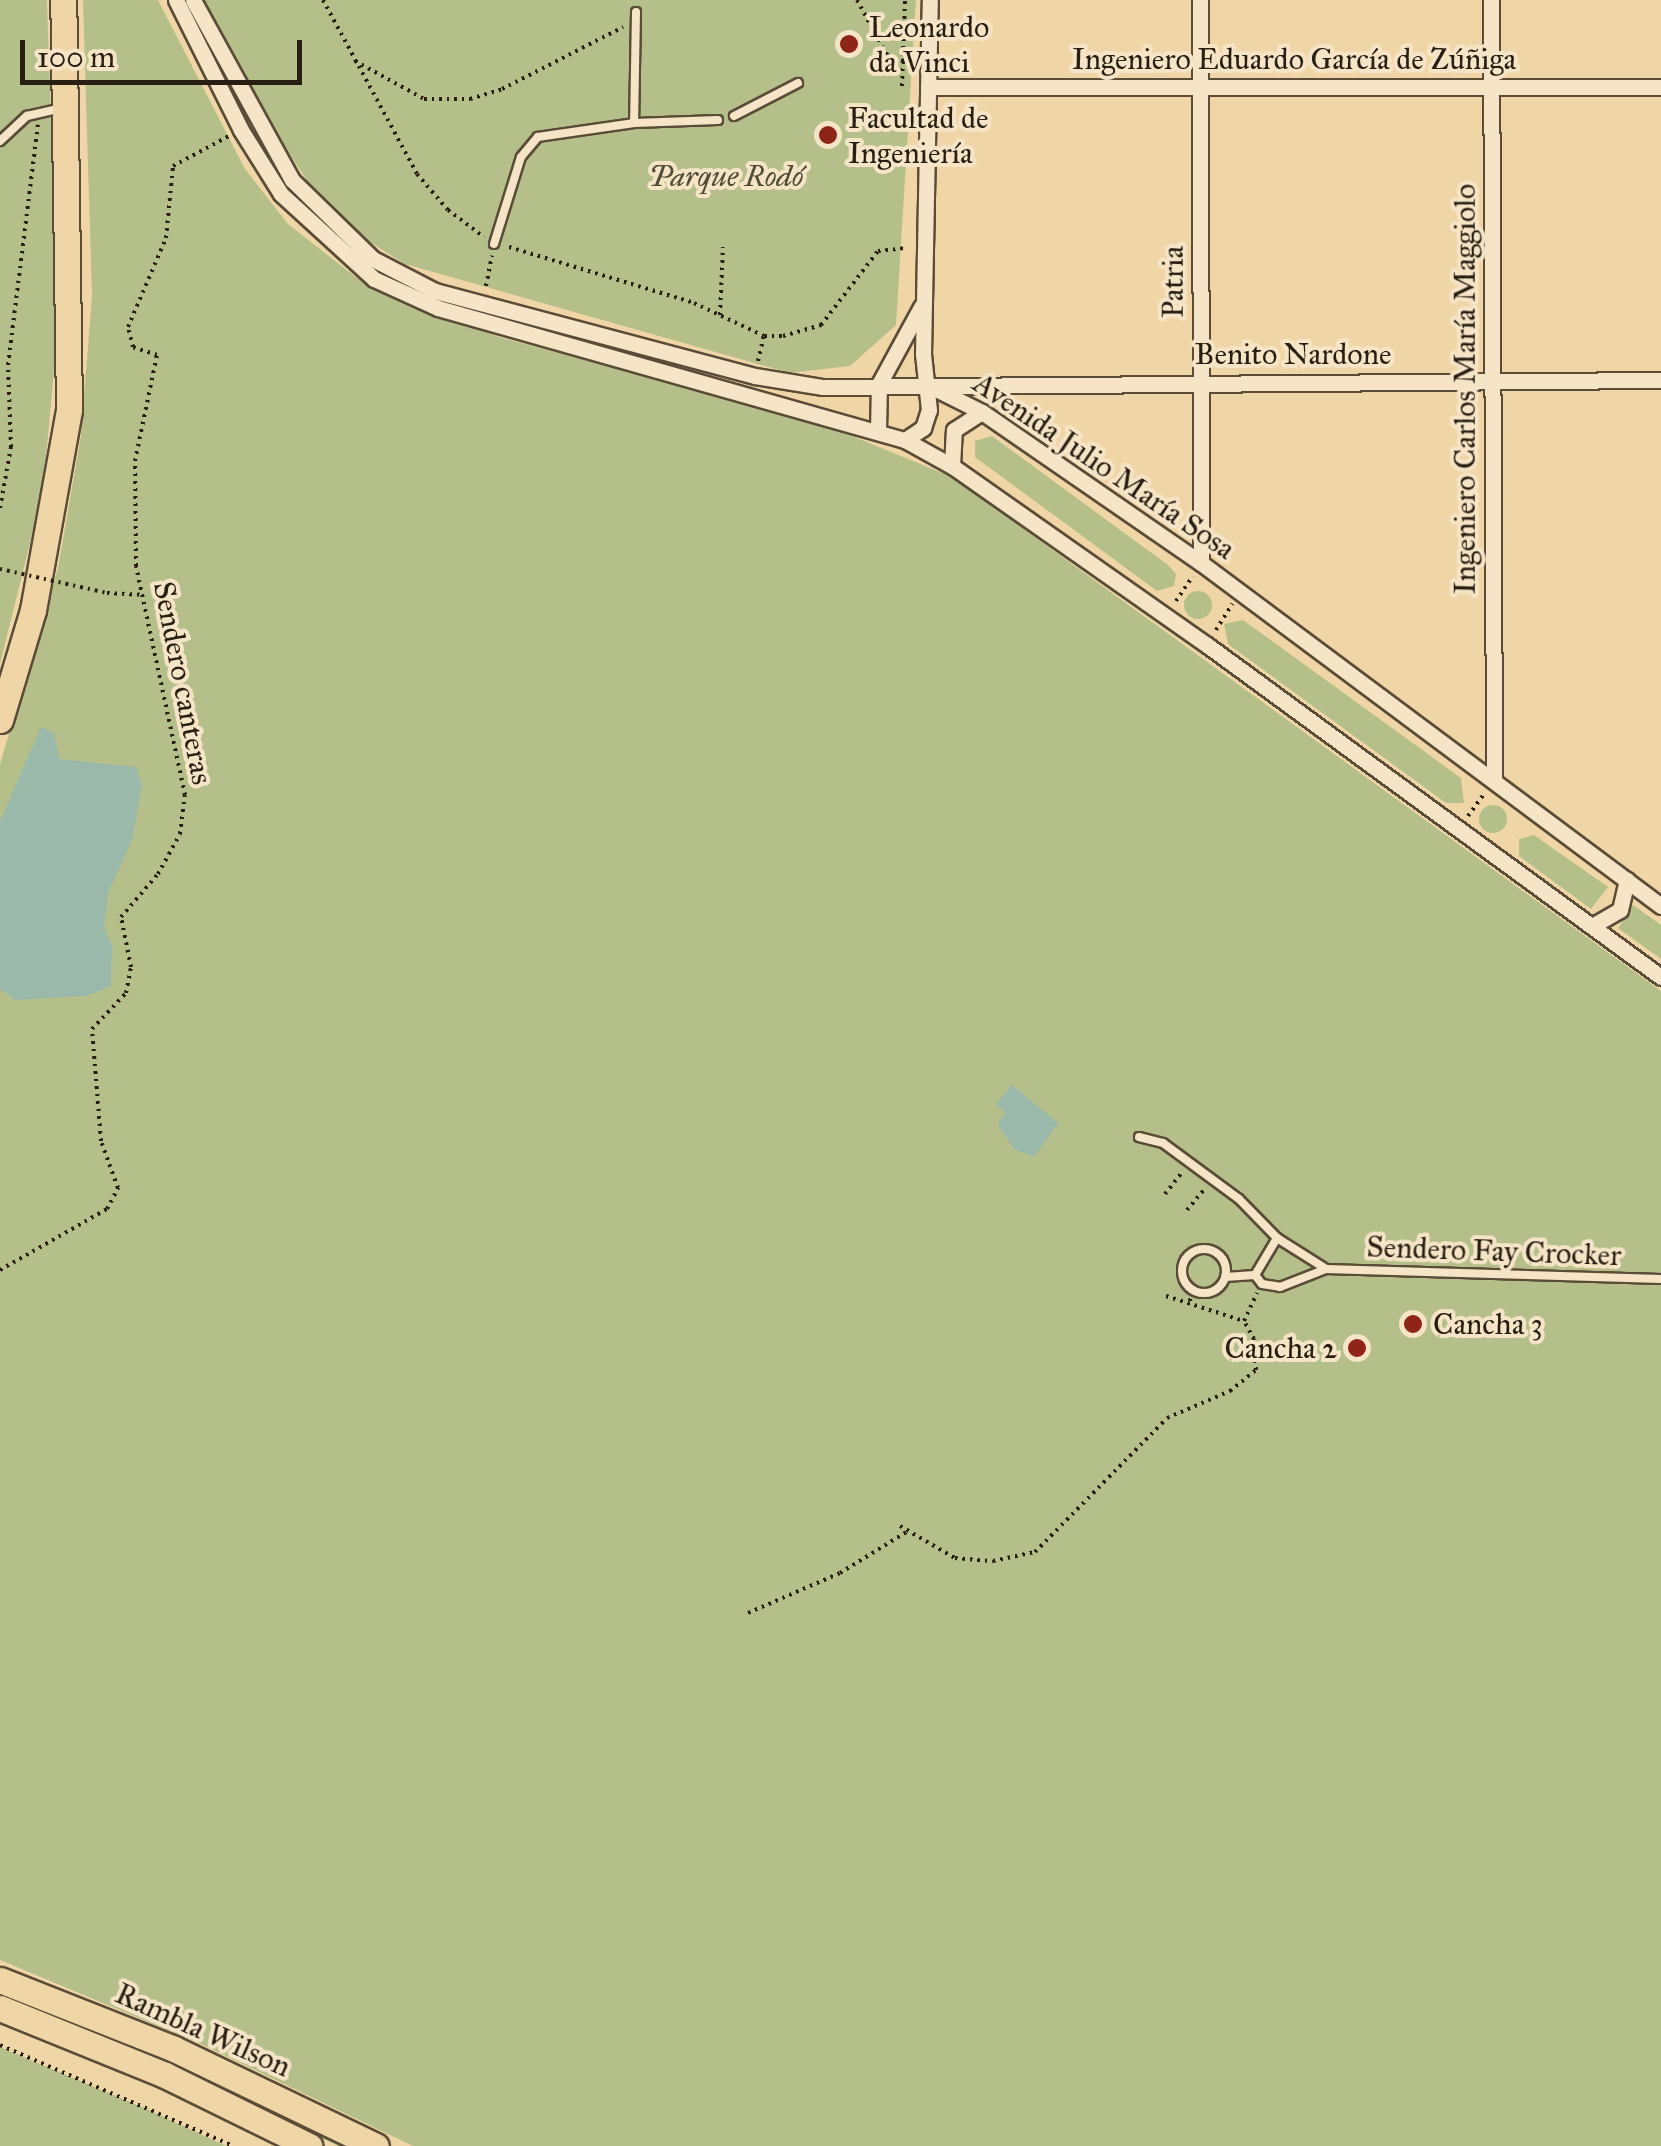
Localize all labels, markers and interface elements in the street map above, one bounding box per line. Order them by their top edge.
place label: Leonardo da Vinci [869,9,989,80]
scale bar [25,20,308,82]
marker: Leonardo da Vinci [838,33,860,55]
text: 100 m [37,39,115,75]
street label: Ingeniero Eduardo García de Zúñiga [1072,41,1516,77]
place label: Facultad de Ingeniería [848,100,989,170]
marker: Facultad de Ingeniería [817,124,839,146]
park label: Parque Rodó [649,158,803,194]
street label: Ingeniero Carlos María Maggiolo [1447,184,1483,594]
street label: Patria [1155,246,1191,318]
street label: Benito Nardone [1195,336,1391,372]
street label: Avenida Julio María Sosa [966,365,1242,567]
street label: Sendero canteras [146,579,220,787]
street label: Sendero Fay Crocker [1366,1229,1622,1273]
place label: Cancha 3 [1433,1306,1543,1342]
marker: Cancha 3 [1402,1313,1424,1335]
place label: Cancha 2 [1224,1330,1337,1366]
marker: Cancha 2 [1346,1337,1368,1359]
street label: Rambla Wilson [110,1975,296,2085]

